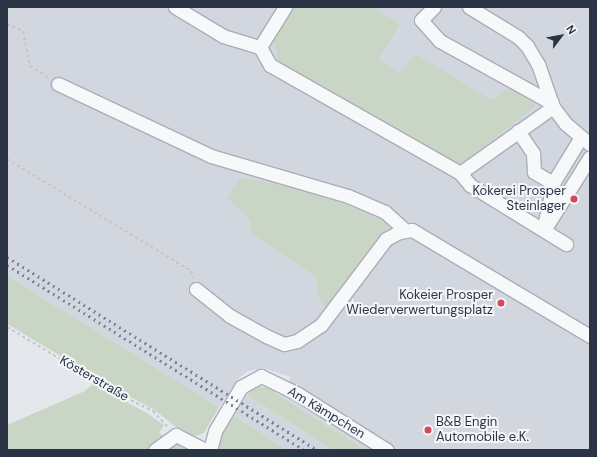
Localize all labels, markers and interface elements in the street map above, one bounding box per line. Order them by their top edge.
north arrow [541,16,581,56]
text: N [563,23,579,37]
place label: Kokerei Prosper Steinlager [472,184,566,215]
marker: Kokerei Prosper Steinlager [569,194,579,204]
place label: Kokeier Prosper Wiederverwertungsplatz [346,288,493,319]
marker: Kokeier Prosper Wiederverwertungsplatz [496,298,506,308]
street label: Kösterstraße [57,353,131,405]
street label: Am Kämpchen [284,384,368,442]
place label: B&B Engin Automobile e.K. [436,415,529,446]
marker: B&B Engin Automobile e.K. [423,425,433,435]

